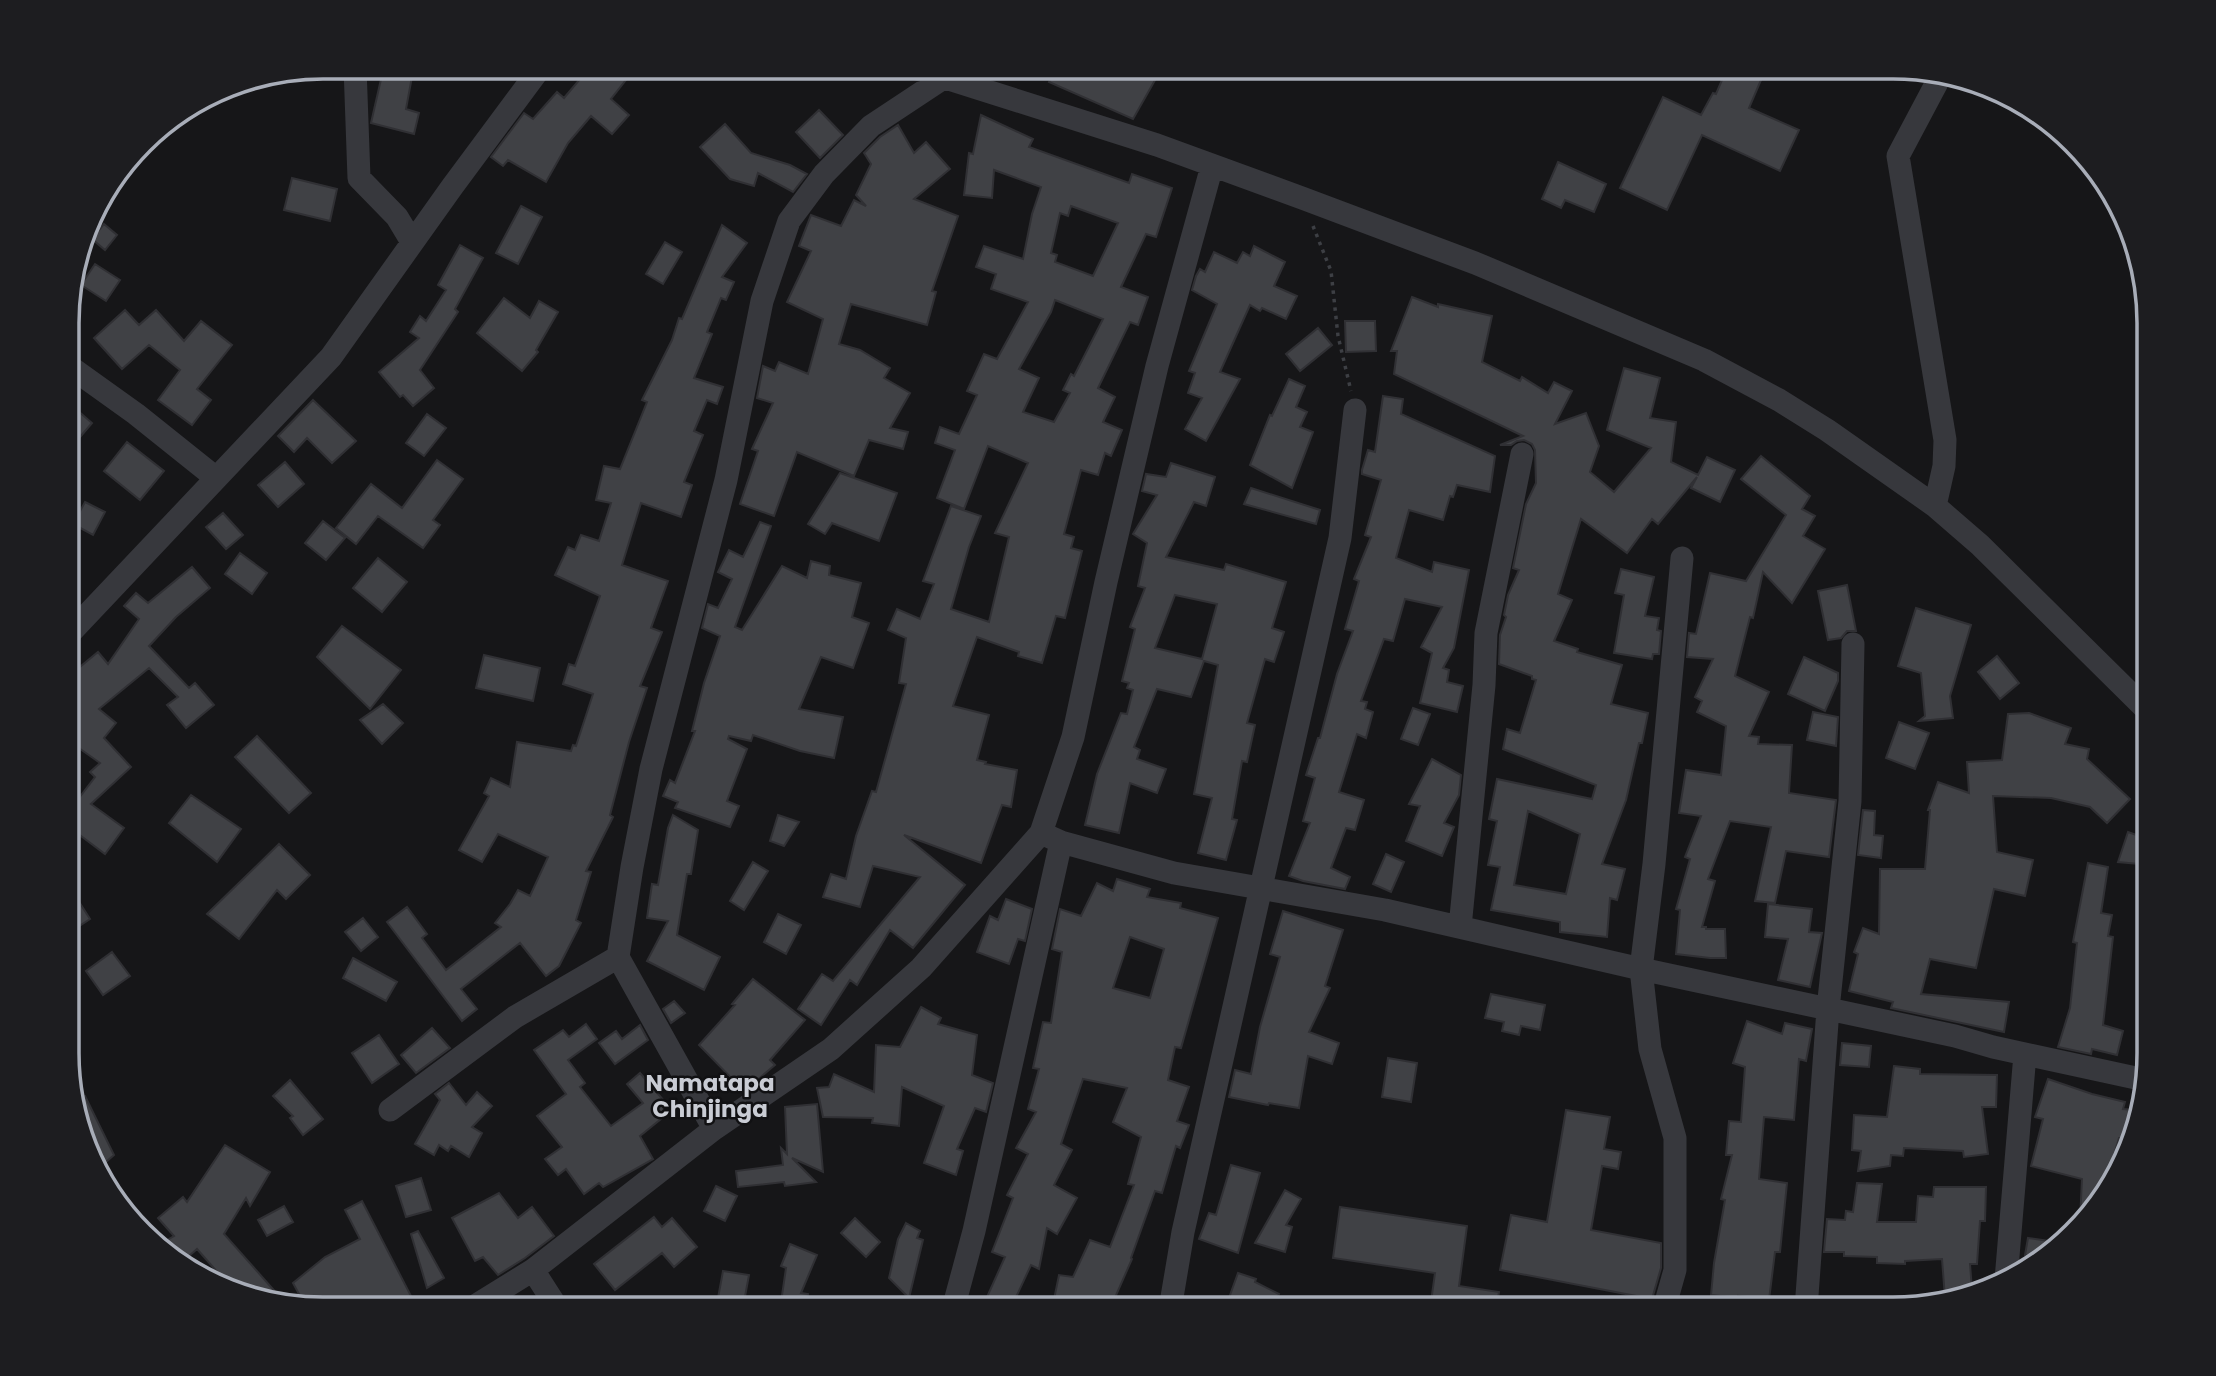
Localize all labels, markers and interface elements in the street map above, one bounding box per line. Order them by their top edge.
district label: Namatapa Chinjinga [645,1067,775,1125]

